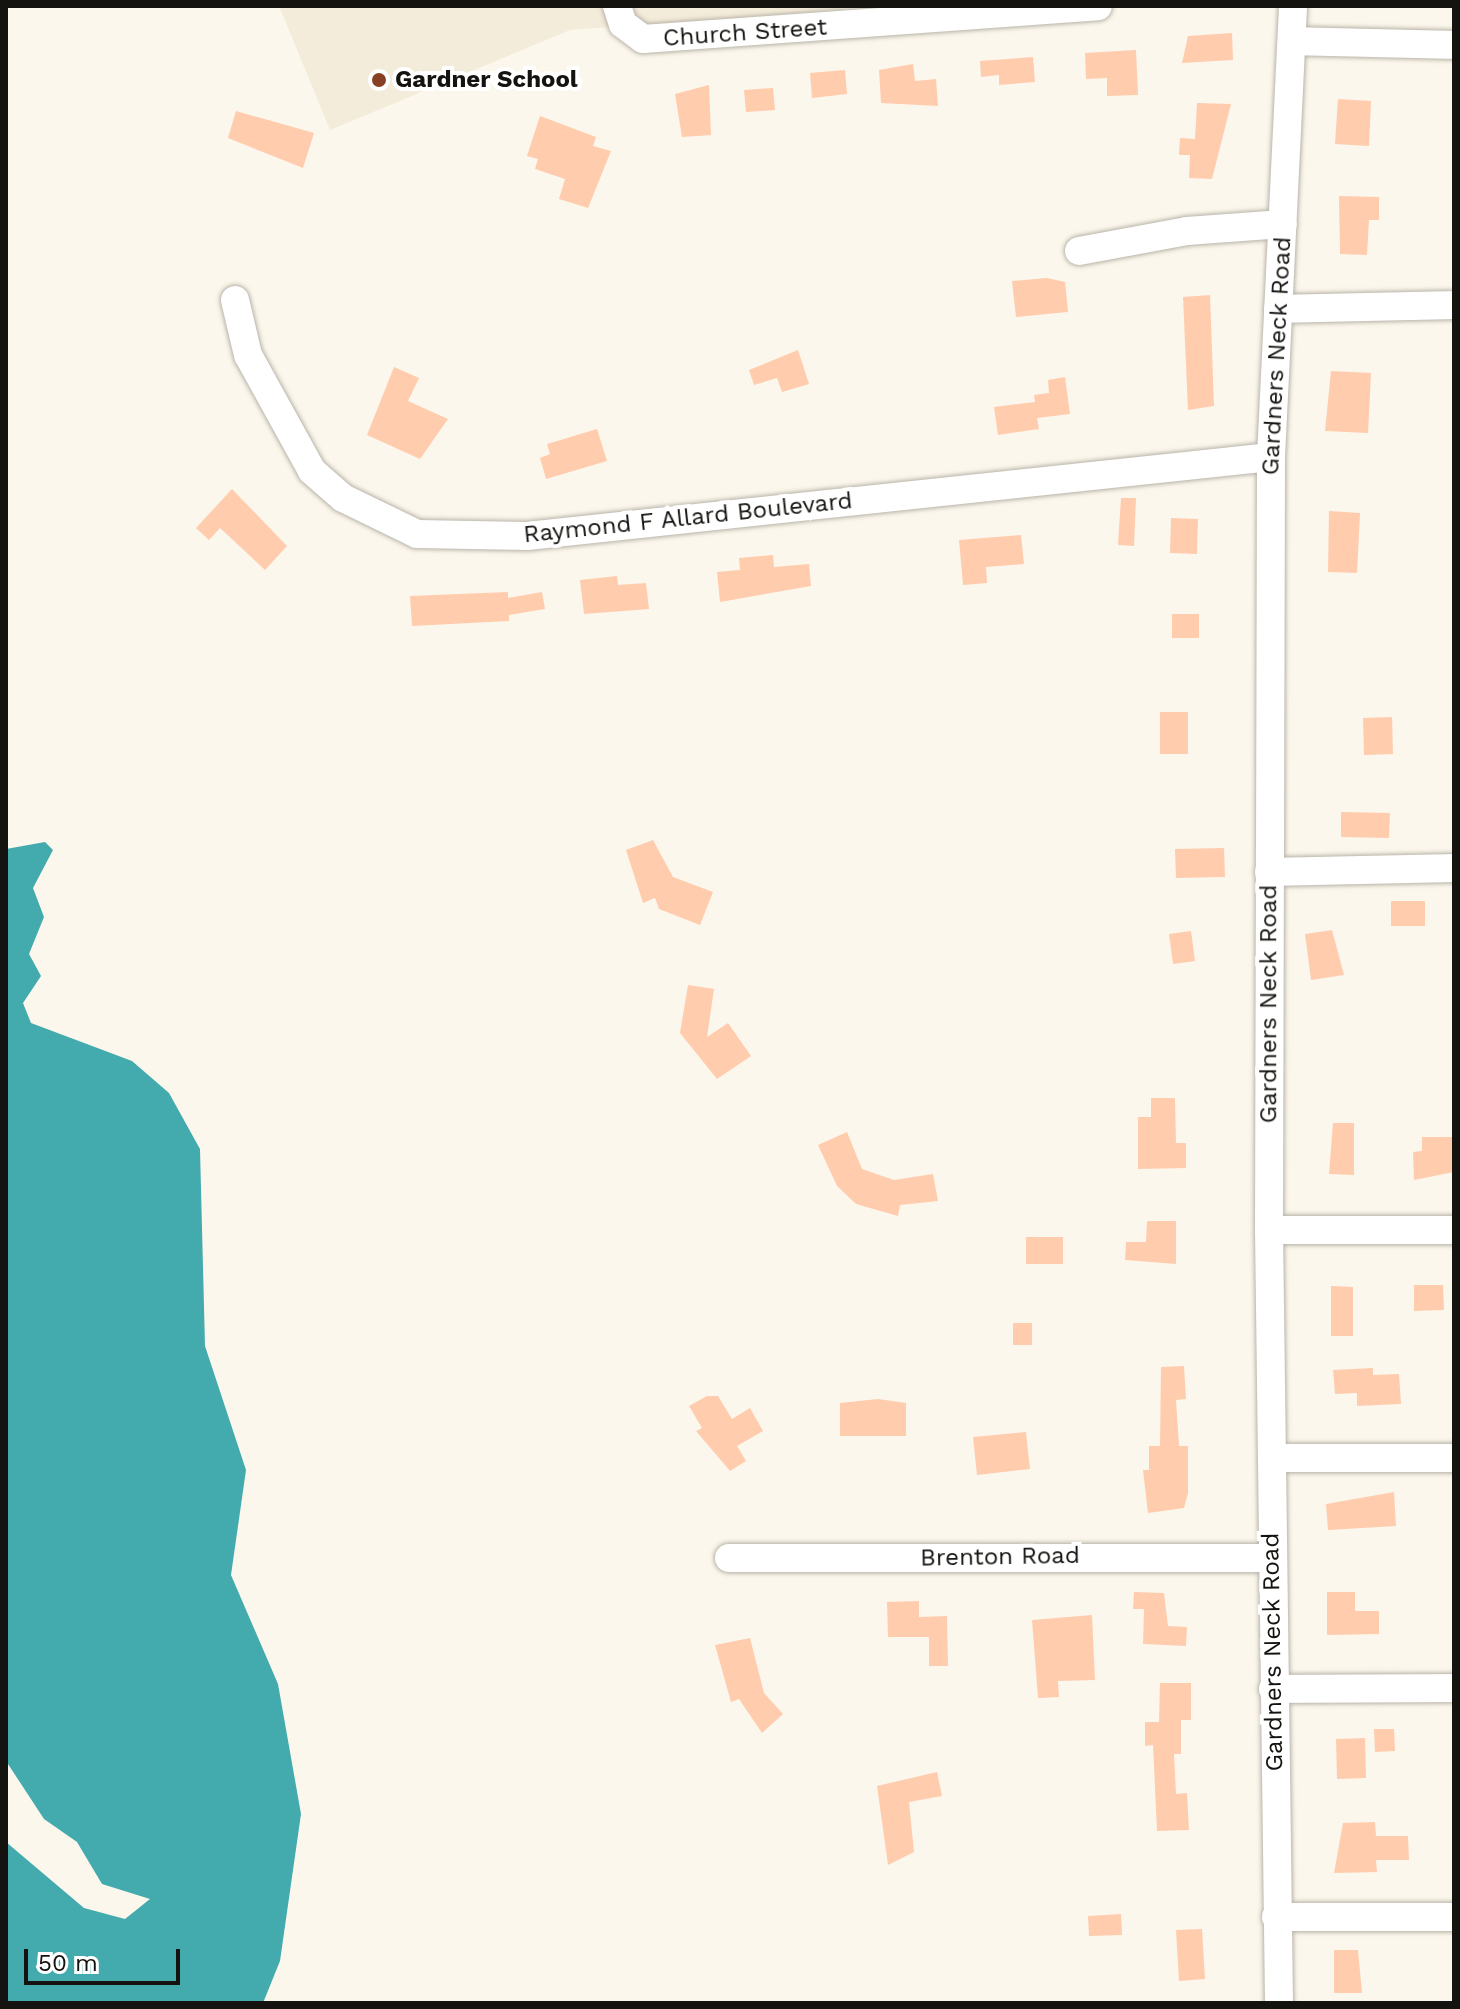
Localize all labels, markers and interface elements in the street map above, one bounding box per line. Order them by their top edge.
street label: Church Street [662,13,828,53]
place label: Gardner School [395,66,578,94]
marker: Gardner School [370,71,388,89]
street label: Gardners Neck Road [1256,236,1298,476]
street label: Raymond F Allard Boulevard [521,486,855,550]
street label: Gardners Neck Road [1255,884,1283,1124]
street label: Gardners Neck Road [1257,1532,1289,1772]
street label: Brenton Road [920,1541,1080,1573]
scale bar [28,1933,184,1983]
text: 50 m [38,1949,98,1977]

